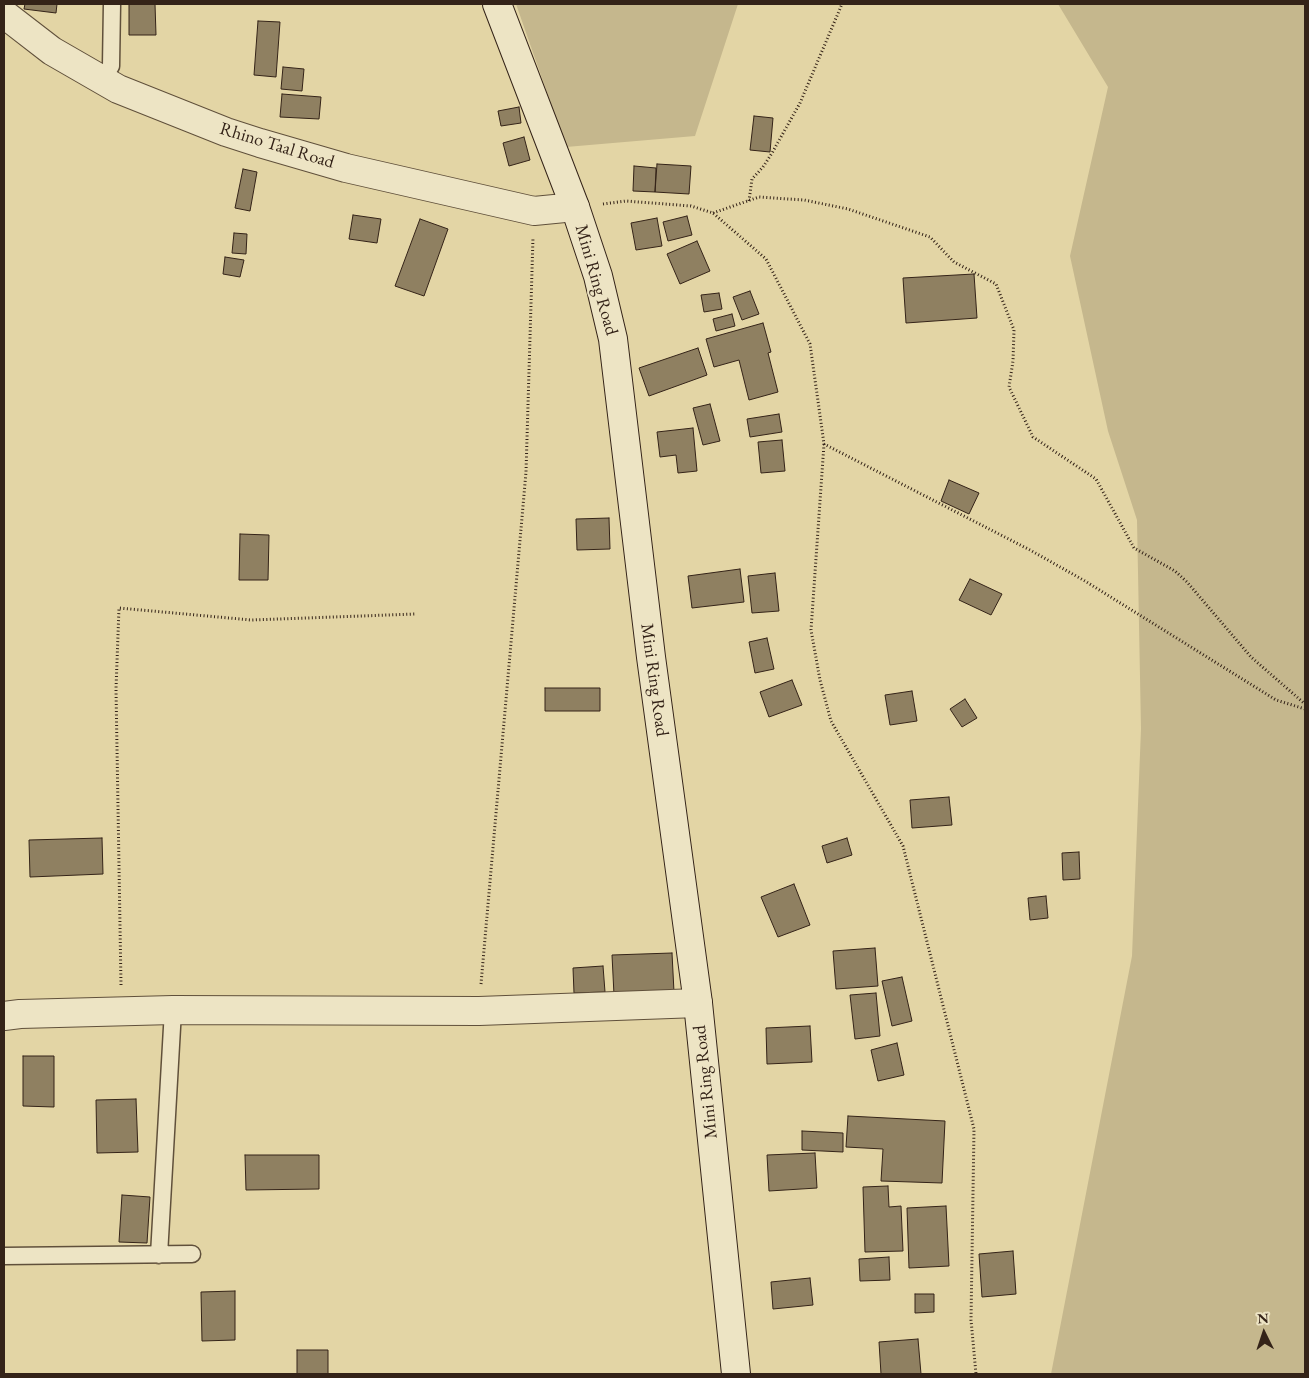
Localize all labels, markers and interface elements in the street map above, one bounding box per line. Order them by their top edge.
street label: Rhino Taal Road [217,118,337,174]
street label: Mini Ring Road [570,222,622,338]
street label: Mini Ring Road [635,622,673,738]
street label: Mini Ring Road [689,1024,723,1140]
north arrow [1239,1308,1289,1358]
text: N [1257,1309,1269,1327]

